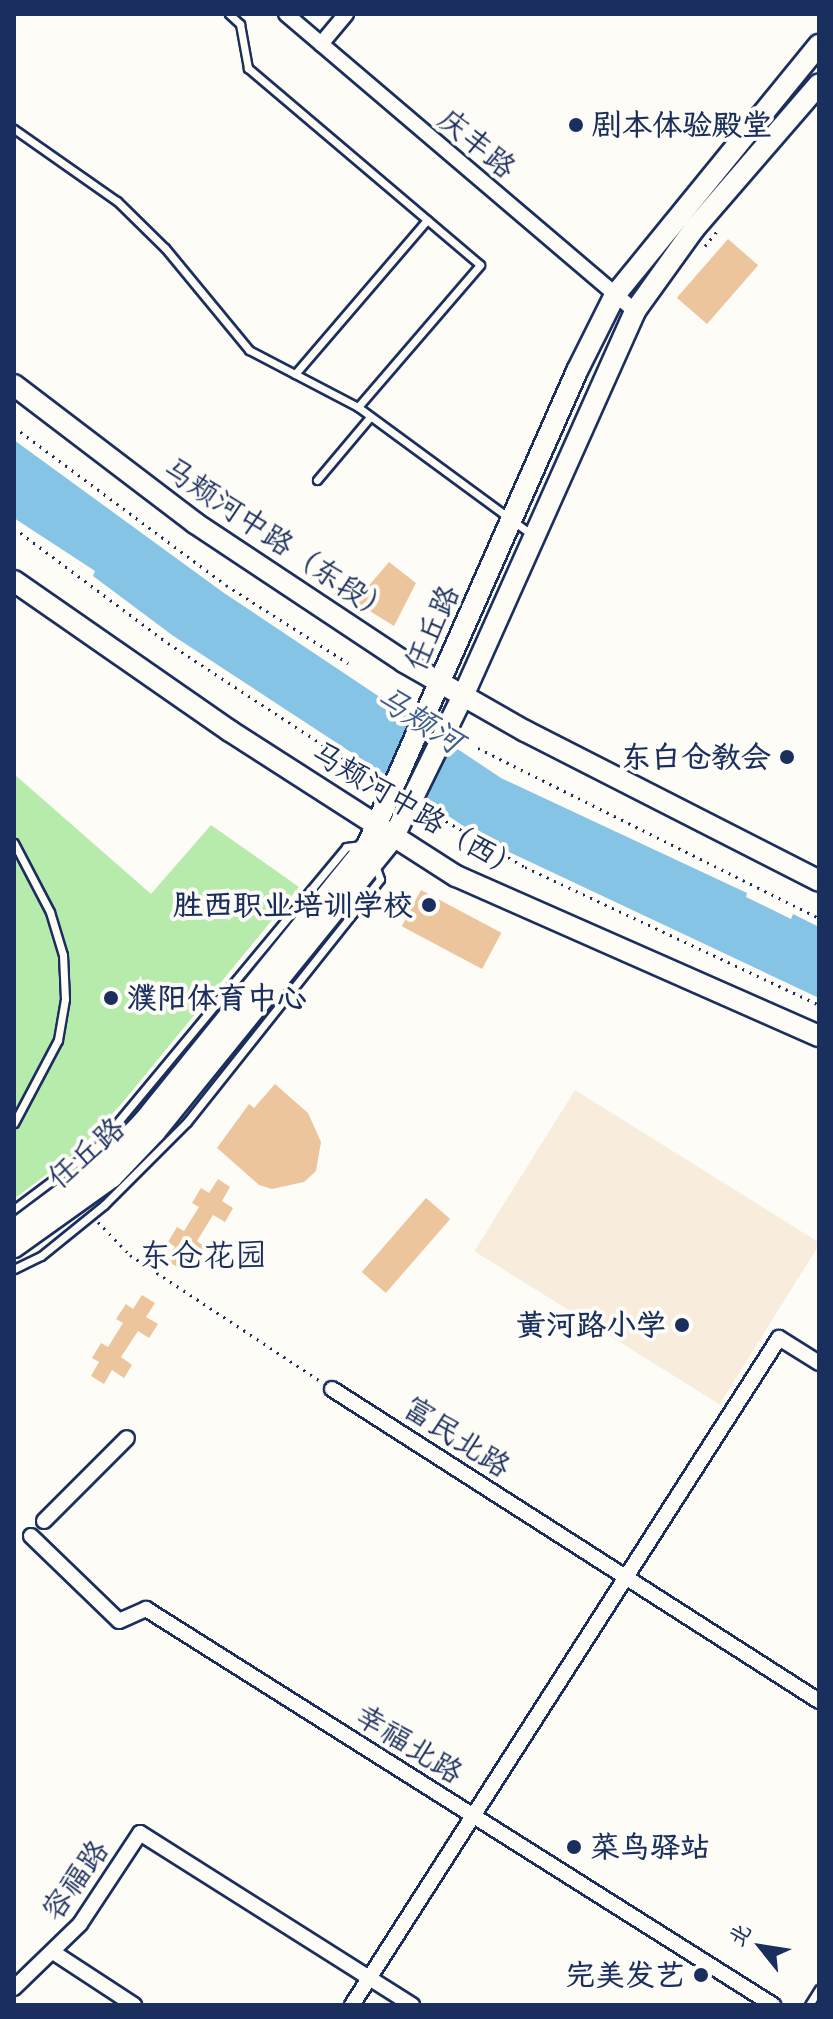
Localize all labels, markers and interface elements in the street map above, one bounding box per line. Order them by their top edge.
street label: 庆丰路 [431,100,523,186]
place label: 剧本体验殿堂 [592,107,772,143]
marker: 剧本体验殿堂 [567,116,585,134]
street label: 马颊河中路（东段） [156,450,400,630]
street label: 任丘路 [397,580,467,676]
water label: 马颊河 [368,678,470,762]
street label: 马颊河中路（西） [305,734,529,888]
place label: 东白仓教会 [621,739,771,775]
marker: 东白仓教会 [778,748,796,766]
place label: 胜西职业培训学校 [173,887,413,923]
marker: 胜西职业培训学校 [420,896,438,914]
place label: 濮阳体育中心 [127,980,307,1016]
marker: 濮阳体育中心 [102,989,120,1007]
street label: 任丘路 [40,1110,132,1196]
district label: 东仓花园 [139,1237,267,1275]
place label: 黄河路小学 [516,1307,666,1343]
marker: 黄河路小学 [673,1316,691,1334]
street label: 富民北路 [397,1389,517,1485]
street label: 幸福北路 [349,1697,469,1791]
place label: 菜鸟驿站 [590,1829,710,1865]
street label: 容福路 [34,1833,116,1927]
marker: 菜鸟驿站 [565,1838,583,1856]
north arrow [721,1907,801,1987]
text: 北 [717,1915,762,1954]
place label: 完美发艺 [565,1957,685,1993]
marker: 完美发艺 [692,1966,710,1984]

